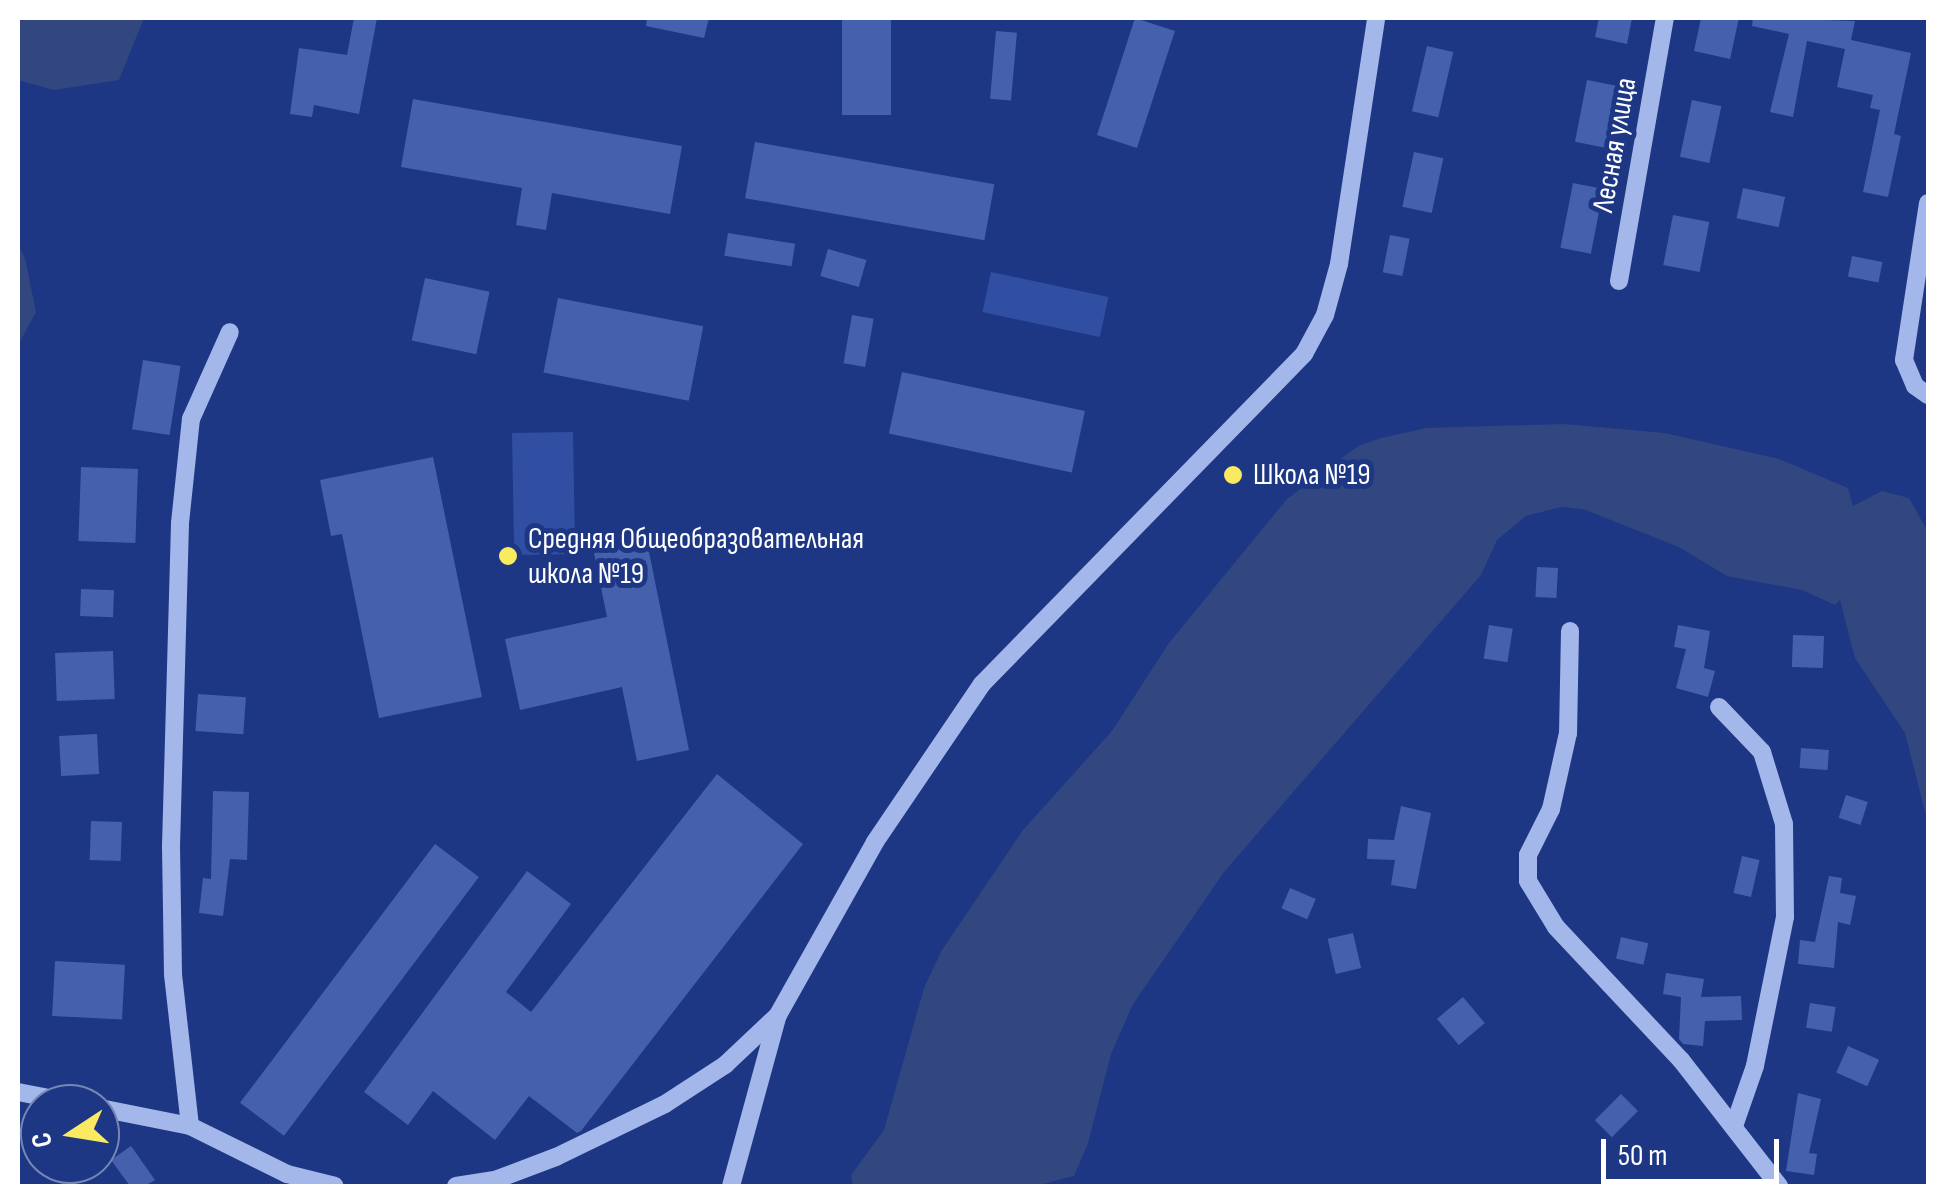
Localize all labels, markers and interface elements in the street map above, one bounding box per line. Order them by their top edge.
street label: Лесная улица [1585,75,1645,215]
place label: Школа №19 [1253,457,1371,493]
marker: Школа №19 [1222,464,1244,486]
place label: Средняя Общеобразовательная школа №19 [528,521,864,592]
marker: Средняя Общеобразовательная школа №19 [497,545,519,567]
north arrow [20,1084,120,1184]
scale bar [1606,1119,1784,1181]
text: С [24,1129,60,1150]
text: 50 m [1618,1138,1667,1174]

